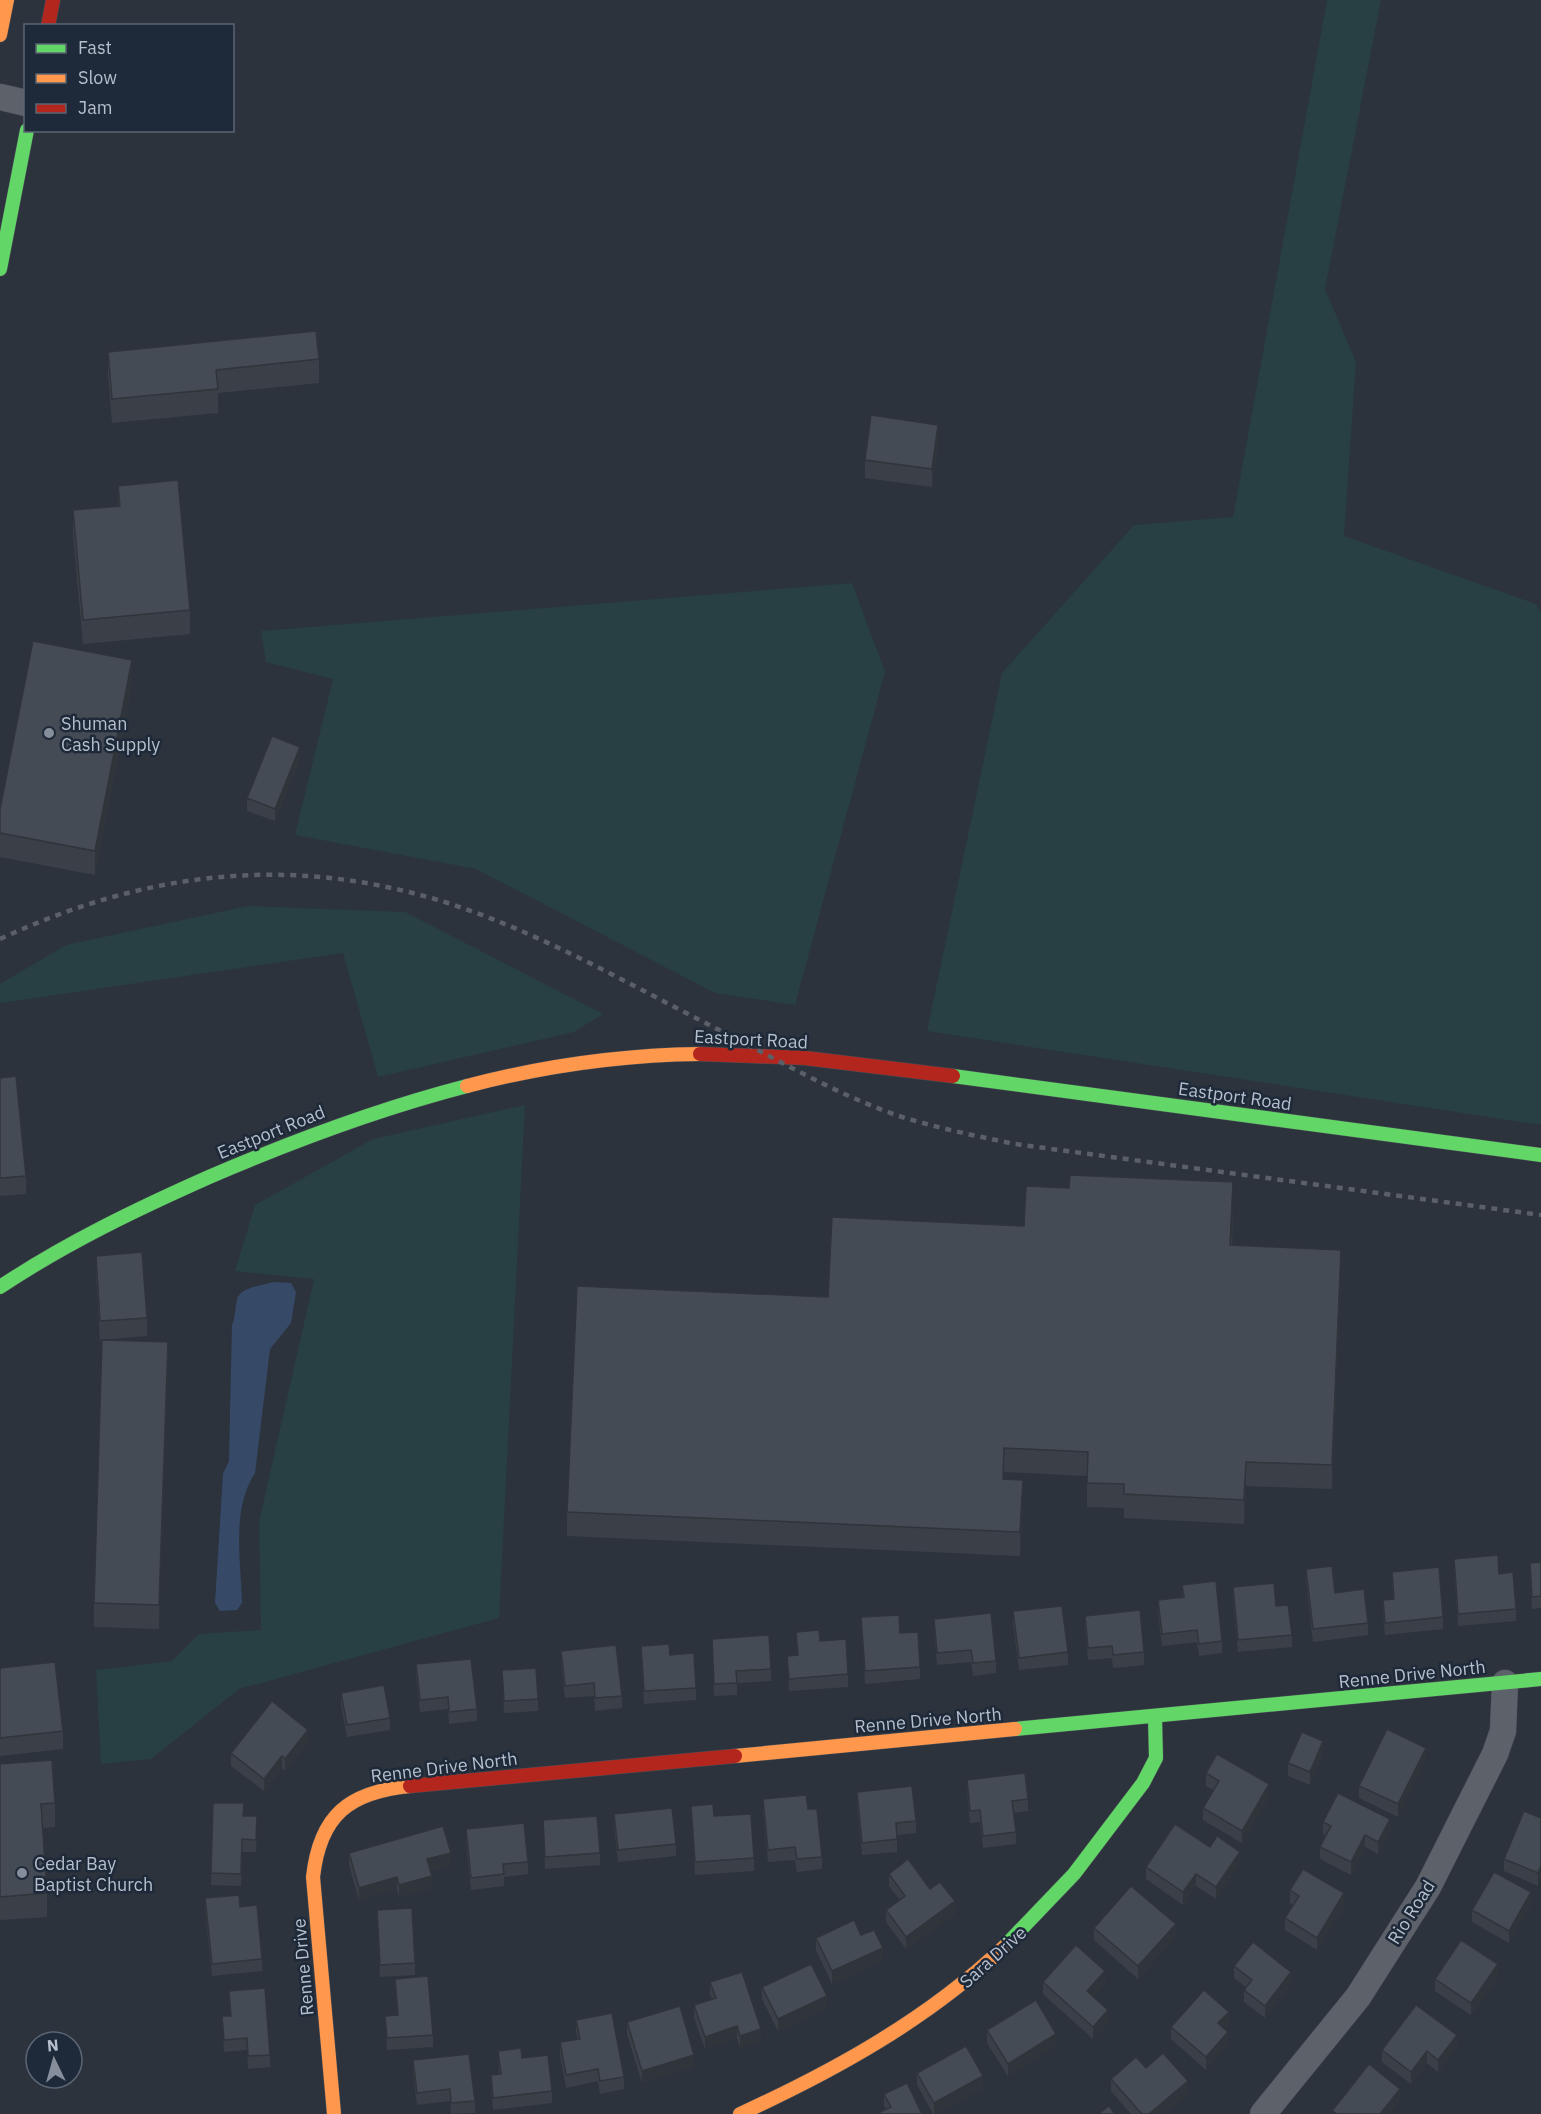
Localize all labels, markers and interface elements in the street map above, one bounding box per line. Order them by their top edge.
legend [24,24,234,132]
text: Fast [78,36,112,59]
text: Slow [78,66,117,89]
text: Jam [78,96,113,119]
place label: Shuman Cash Supply [61,712,160,756]
marker: Shuman Cash Supply [42,726,56,740]
street label: Eastport Road [693,1025,809,1053]
street label: Eastport Road [1177,1077,1293,1115]
street label: Eastport Road [214,1100,328,1164]
street label: Renne Drive North [1337,1655,1487,1693]
street label: Renne Drive North [853,1702,1003,1738]
street label: Renne Drive North [369,1747,519,1787]
place label: Cedar Bay Baptist Church [34,1852,153,1896]
marker: Cedar Bay Baptist Church [15,1866,29,1880]
street label: Rio Road [1382,1875,1440,1949]
street label: Renne Drive [287,1917,319,2017]
street label: Sara Drive [955,1921,1031,1993]
north arrow [24,2030,84,2090]
text: N [46,2035,59,2056]

